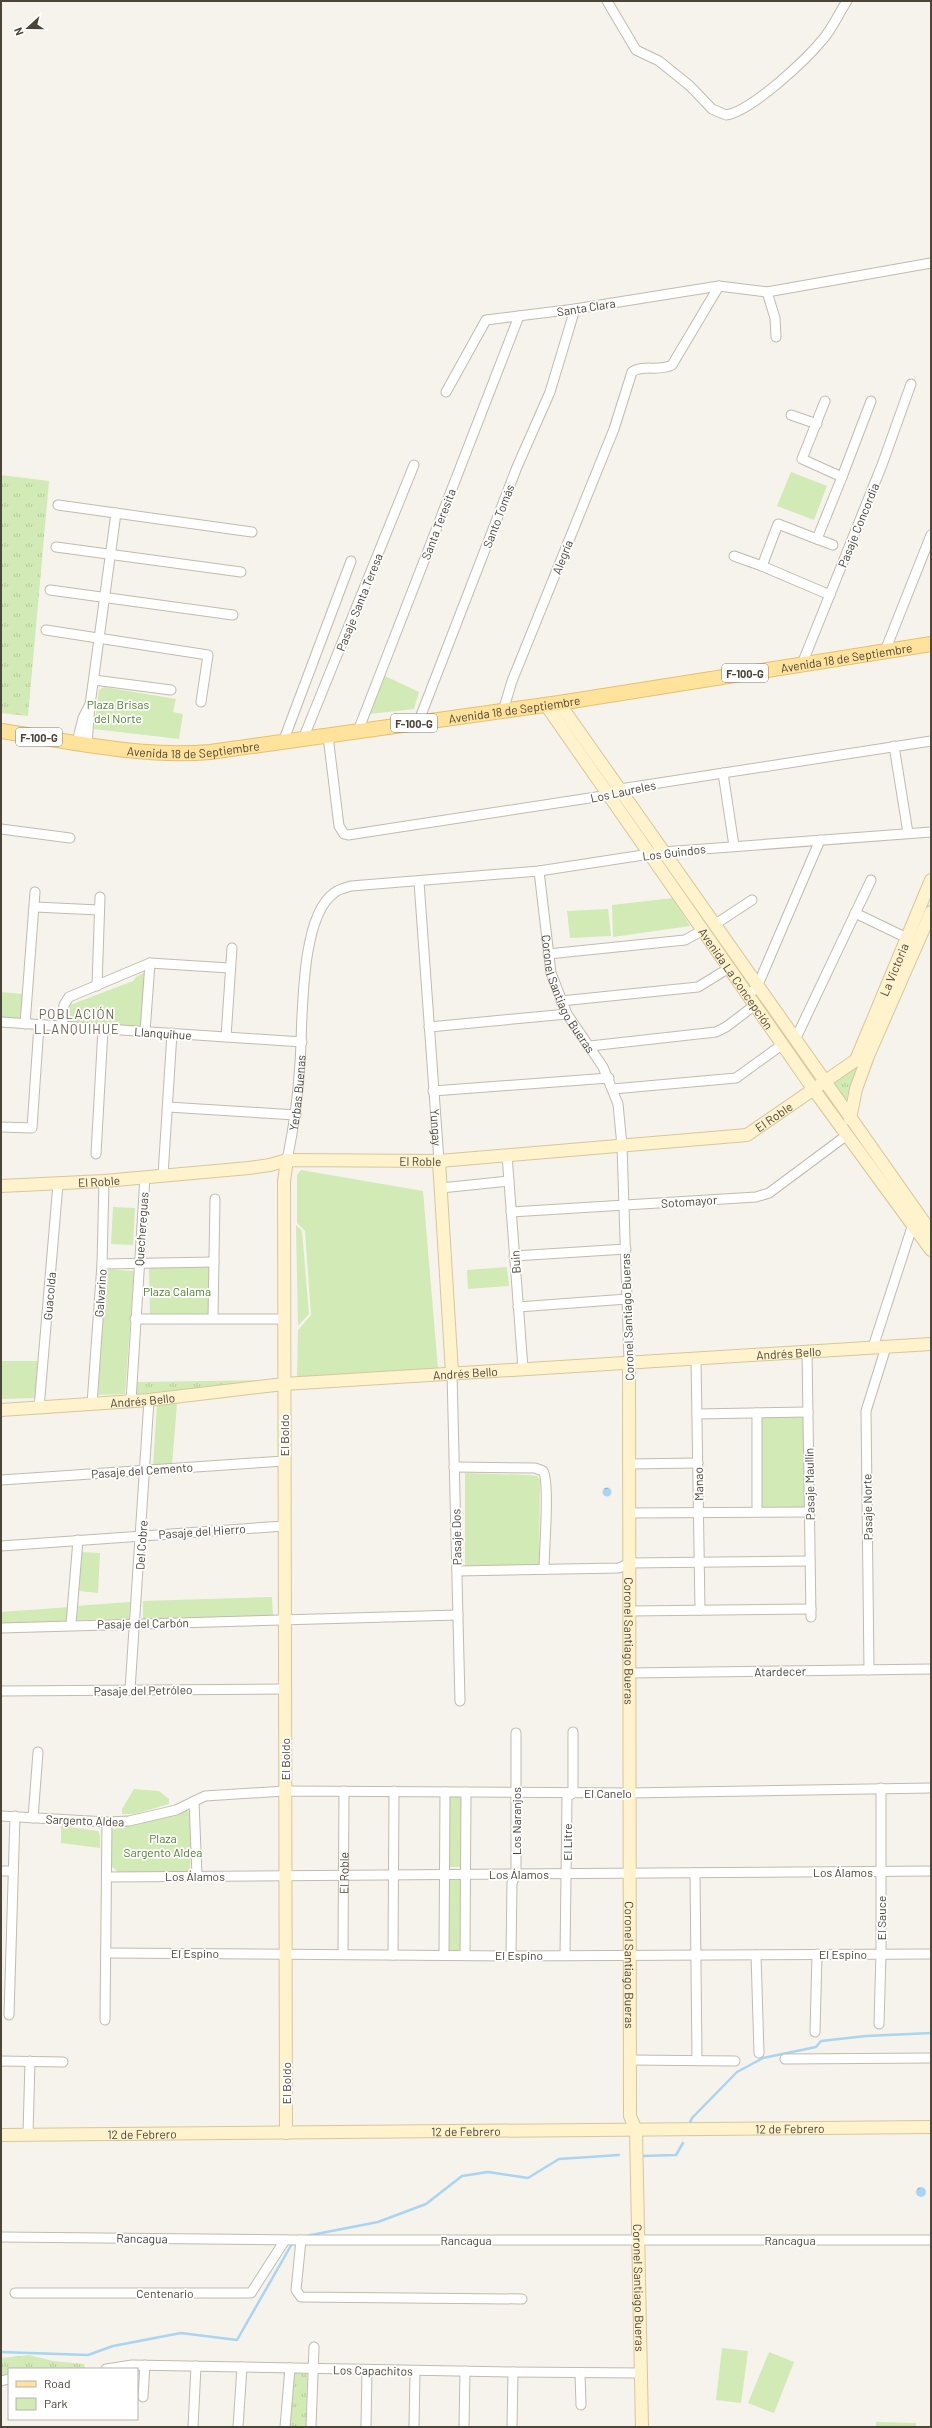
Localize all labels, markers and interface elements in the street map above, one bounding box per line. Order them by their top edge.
north arrow [8,8,48,48]
text: N [11,26,26,38]
street label: Santa Clara [556,295,616,319]
street label: Pasaje Concordia [835,481,881,569]
street label: Santo Tomás [479,482,517,550]
street label: Santa Teresita [418,487,458,561]
street label: Alegría [549,538,575,576]
street label: Pasaje Santa Teresa [333,551,385,653]
street label: Avenida 18 de Septiembre [780,640,913,675]
road number: F-100-G [722,664,768,682]
street label: Avenida 18 de Septiembre [448,693,581,725]
park label: Plaza Brisas del Norte [87,697,149,725]
road number: F-100-G [391,714,437,732]
road number: F-100-G [16,728,62,746]
street label: Avenida 18 de Septiembre [126,738,260,760]
street label: Los Laureles [589,777,657,805]
street label: Los Guindos [642,841,707,863]
street label: Avenida La Concepción [696,925,776,1032]
street label: Coronel Santiago Bueras [540,934,598,1055]
street label: La Victoria [876,941,911,998]
district label: POBLACIÓN LLANQUIHUE [34,1006,120,1037]
street label: Llanquihue [134,1024,192,1042]
street label: Yerbas Buenas [286,1054,307,1132]
street label: El Roble [752,1099,795,1134]
street label: Yungay [428,1108,445,1147]
street label: El Roble [399,1154,441,1168]
street label: El Roble [78,1173,120,1189]
street label: Quechereguas [131,1191,151,1267]
street label: Sotomayor [660,1192,718,1210]
street label: Buin [507,1250,523,1274]
street label: Coronel Santiago Bueras [618,1253,636,1381]
street label: Galvarino [91,1268,109,1318]
street label: Guacolda [40,1271,58,1321]
park label: Plaza Calama [143,1284,211,1298]
street label: Andrés Bello [756,1344,822,1362]
street label: Andrés Bello [432,1364,498,1382]
street label: Andrés Bello [110,1390,176,1410]
street label: El Boldo [277,1414,291,1456]
street label: Pasaje Maullín [801,1448,817,1520]
street label: Pasaje del Cemento [91,1459,193,1481]
street label: Manao [691,1467,705,1501]
street label: Pasaje Norte [859,1474,875,1540]
street label: Pasaje Dos [449,1508,463,1565]
street label: Del Cobre [132,1520,150,1570]
street label: Pasaje del Hierro [158,1521,246,1541]
street label: Coronel Santiago Bueras [622,1577,636,1705]
street label: Pasaje del Carbón [97,1615,189,1631]
street label: Atardecer [754,1664,807,1678]
street label: Pasaje del Petróleo [93,1682,193,1698]
street label: El Boldo [278,1738,292,1780]
street label: El Canelo [584,1786,632,1800]
street label: Los Naranjos [509,1787,523,1855]
street label: Sargento Aldea [45,1812,125,1828]
street label: El Litre [560,1823,574,1861]
park label: Plaza Sargento Aldea [124,1831,202,1859]
street label: El Roble [336,1852,351,1894]
street label: Los Álamos [813,1865,873,1879]
street label: Los Álamos [489,1867,549,1881]
street label: Los Álamos [165,1869,225,1883]
street label: El Sauce [874,1896,888,1940]
street label: Coronel Santiago Bueras [623,1901,637,2029]
street label: El Espino [171,1946,219,1960]
street label: El Espino [819,1947,867,1961]
street label: El Espino [495,1948,543,1962]
street label: El Boldo [279,2062,293,2104]
street label: 12 de Febrero [755,2121,825,2136]
street label: 12 de Febrero [431,2124,501,2138]
street label: 12 de Febrero [107,2126,177,2141]
street label: Coronel Santiago Bueras [631,2224,647,2352]
street label: Rancagua [116,2231,168,2245]
street label: Rancagua [440,2233,492,2247]
street label: Rancagua [764,2233,816,2247]
street label: Centenario [136,2286,194,2300]
street label: Los Capachitos [333,2362,413,2378]
legend [8,2368,138,2420]
text: Road [44,2376,71,2390]
text: Park [44,2396,68,2410]

